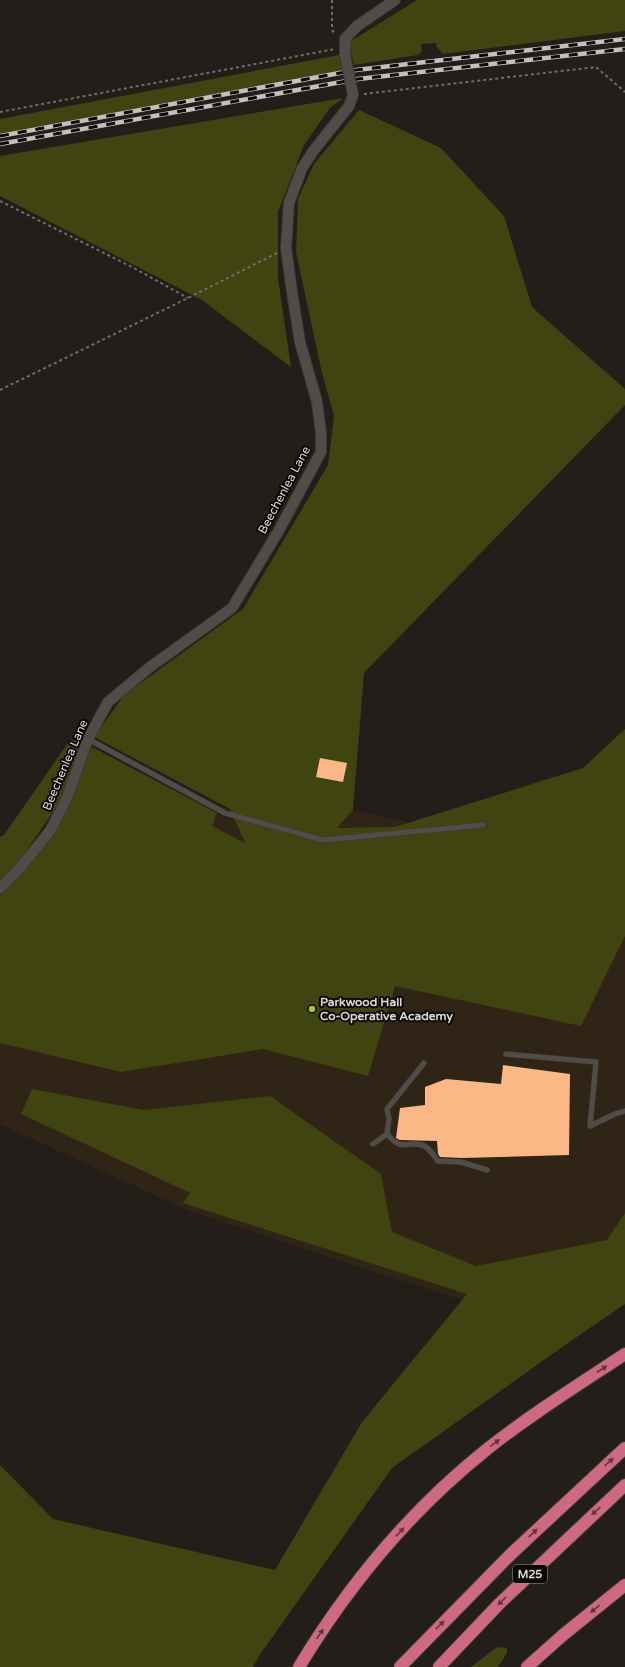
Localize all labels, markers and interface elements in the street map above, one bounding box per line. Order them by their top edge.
street label: Beechenlea Lane [255,444,313,536]
street label: Beechenlea Lane [40,717,90,812]
place label: Parkwood Hall Co-Operative Academy [320,995,454,1024]
marker: Parkwood Hall Co-Operative Academy [307,1004,317,1014]
one-way arrow [597,1365,607,1373]
one-way arrow [490,1439,501,1447]
one-way arrow [604,1457,614,1467]
one-way arrow [591,1506,601,1516]
one-way arrow [395,1527,405,1537]
one-way arrow [528,1529,538,1538]
road number: M25 [513,1565,547,1583]
one-way arrow [497,1596,507,1606]
one-way arrow [589,1605,600,1614]
one-way arrow [435,1620,445,1630]
one-way arrow [316,1629,324,1639]

